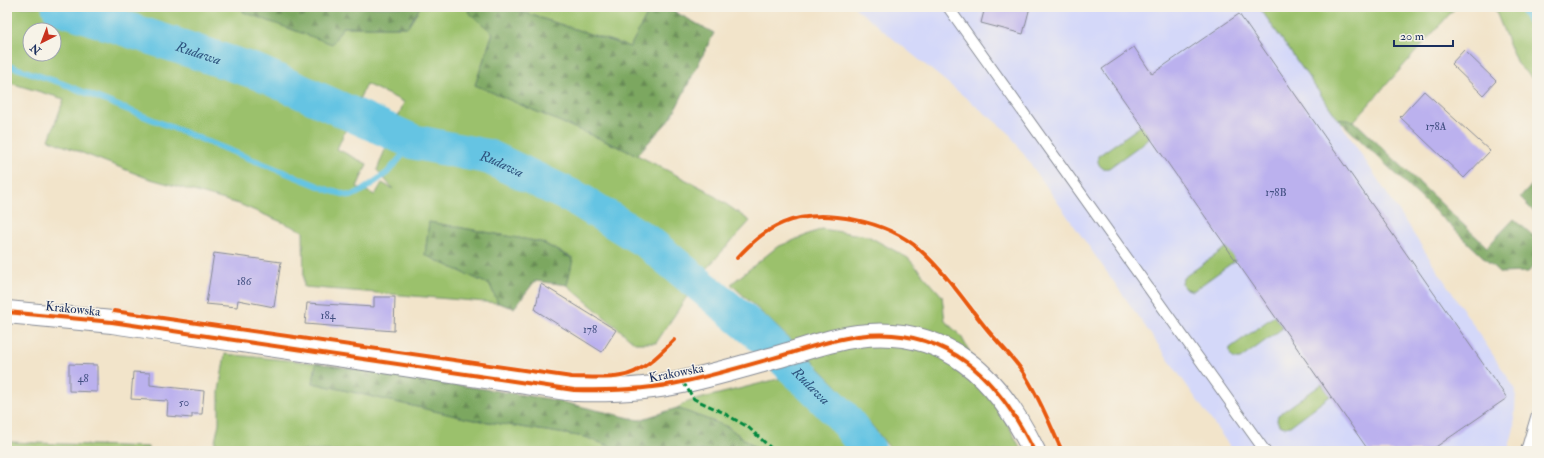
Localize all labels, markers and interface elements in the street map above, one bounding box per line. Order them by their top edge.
north arrow [22,22,62,62]
scale bar [1394,22,1453,48]
text: 20 m [1400,29,1425,44]
water label: Rudawa [173,38,224,69]
text: N [27,40,44,58]
house number: 178A [1425,120,1447,133]
water label: Rudawa [477,147,527,181]
house number: 178B [1265,186,1287,199]
house number: 186 [237,275,253,288]
street label: Krakowska [45,298,102,320]
house number: 184 [320,309,337,322]
house number: 178 [583,323,597,336]
street label: Krakowska [647,360,706,386]
water label: Rudawa [788,363,834,409]
house number: 48 [77,372,89,385]
house number: 50 [179,396,190,409]

